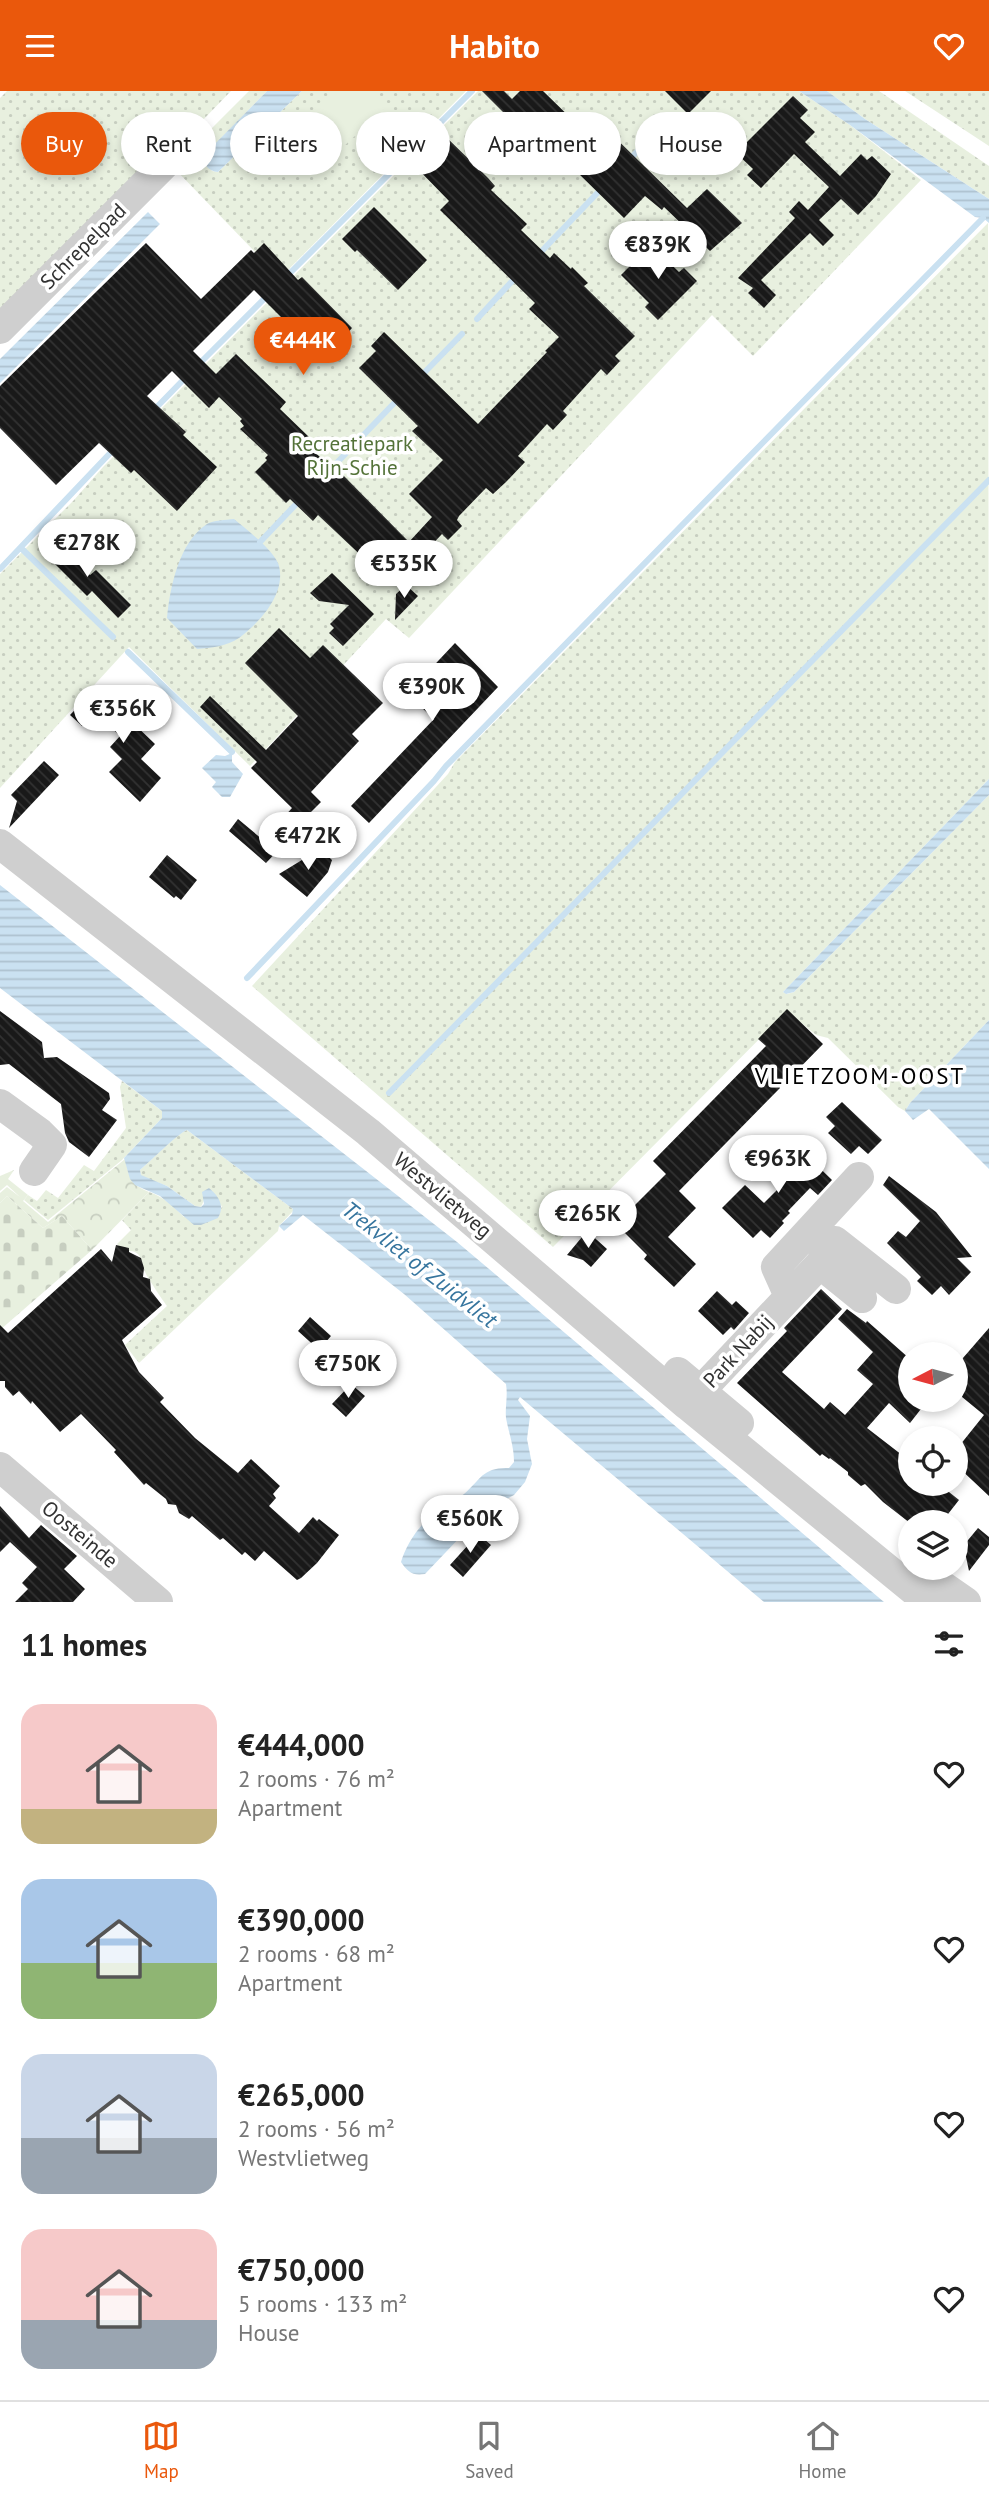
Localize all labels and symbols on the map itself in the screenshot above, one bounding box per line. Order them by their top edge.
street label: Schrepelpad [34,197,132,295]
pin: €839K [609,221,707,281]
pin: €444K [254,317,352,377]
park label: Recreatiepark Rijn-Schie [291,430,413,481]
pin: €278K [38,519,136,579]
pin: €535K [355,540,453,600]
pin: €390K [383,663,481,723]
pin: €356K [74,685,172,745]
pin: €472K [259,813,357,872]
district label: VLIETZOOM-OOST [754,1061,965,1090]
pin: €963K [729,1135,827,1195]
street label: Westvlietweg [388,1146,498,1244]
pin: €265K [539,1191,637,1250]
water label: Trekvliet of Zuidvliet [336,1194,505,1335]
street label: Park Nabij [697,1309,779,1393]
pin: €750K [299,1341,397,1400]
north arrow [898,1342,968,1412]
street label: Oosteinde [36,1494,124,1574]
pin: €560K [421,1495,519,1555]

